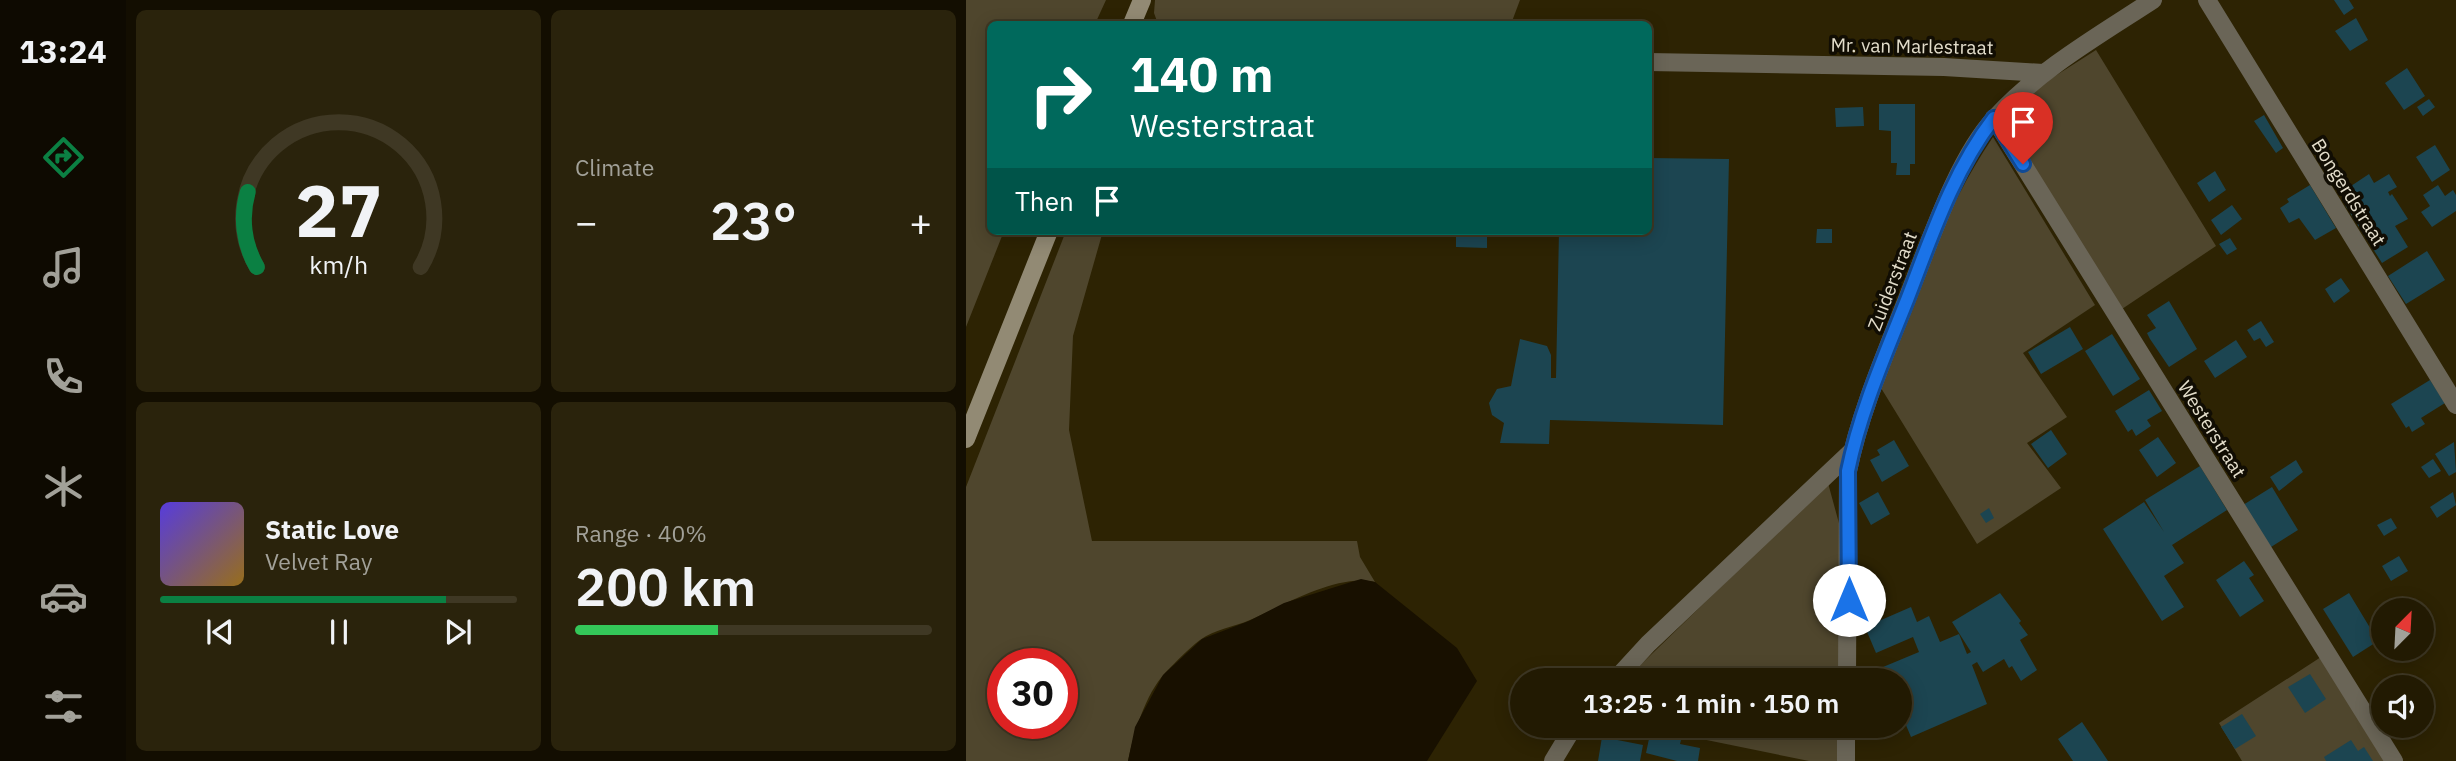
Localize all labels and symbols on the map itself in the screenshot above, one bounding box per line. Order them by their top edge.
street label: Mr. van Marlestraat [1830,33,1994,59]
pin [1993,92,2053,164]
street label: Bongerdstraat [2307,134,2391,250]
street label: Zuiderstraat [1862,228,1922,334]
street label: Westerstraat [2173,376,2251,482]
position arrow [1812,563,1886,637]
north arrow [2371,598,2434,662]
speed limit sign: 30 [987,648,1078,739]

